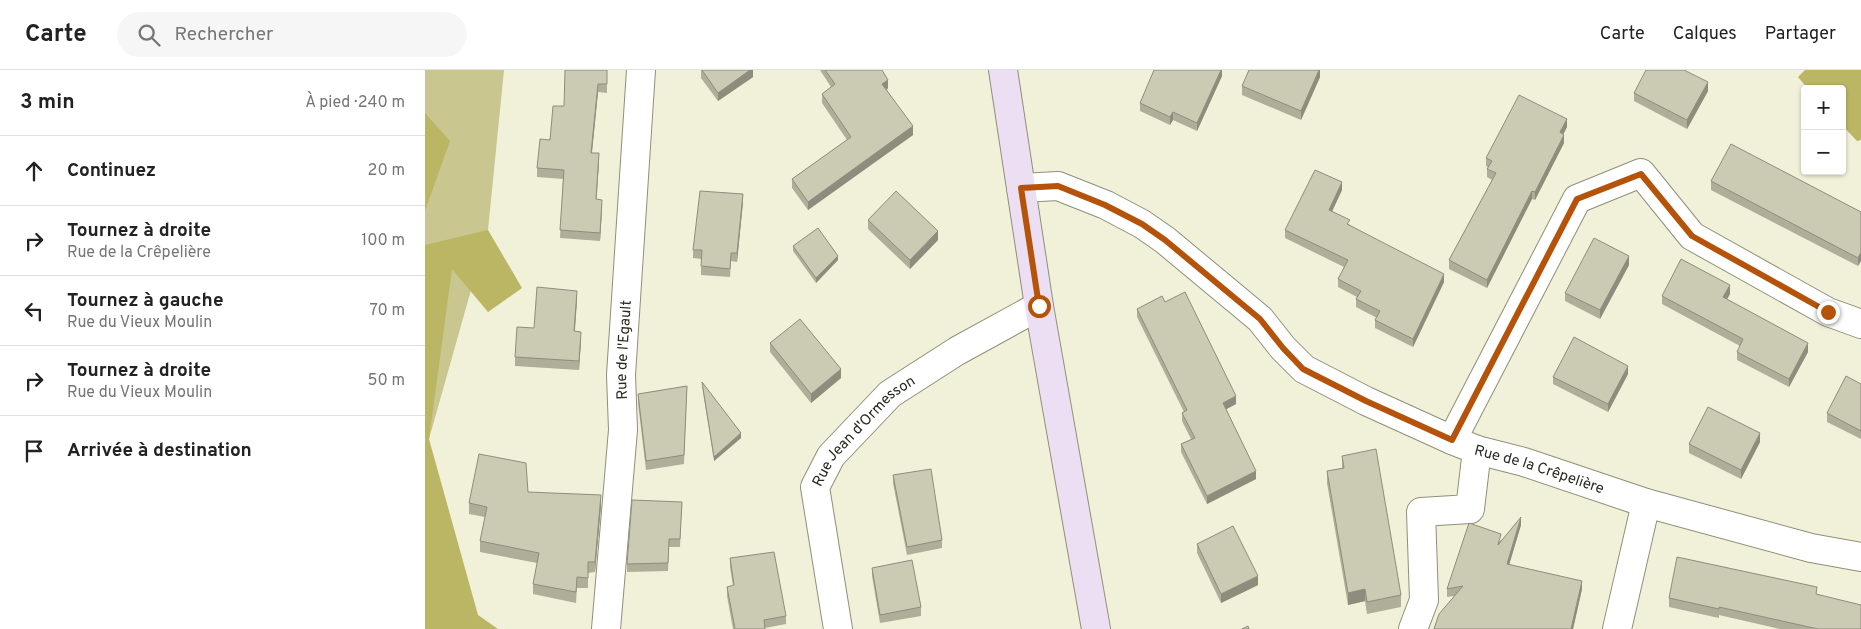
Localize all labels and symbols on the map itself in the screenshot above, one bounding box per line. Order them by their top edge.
route start [1028,295,1051,318]
street label: Rue de l'Egault [613,299,637,400]
route end [1817,301,1840,324]
street label: Rue Jean d'Ormesson [809,372,919,490]
street label: Rue de la Crêpelière [1472,442,1606,499]

